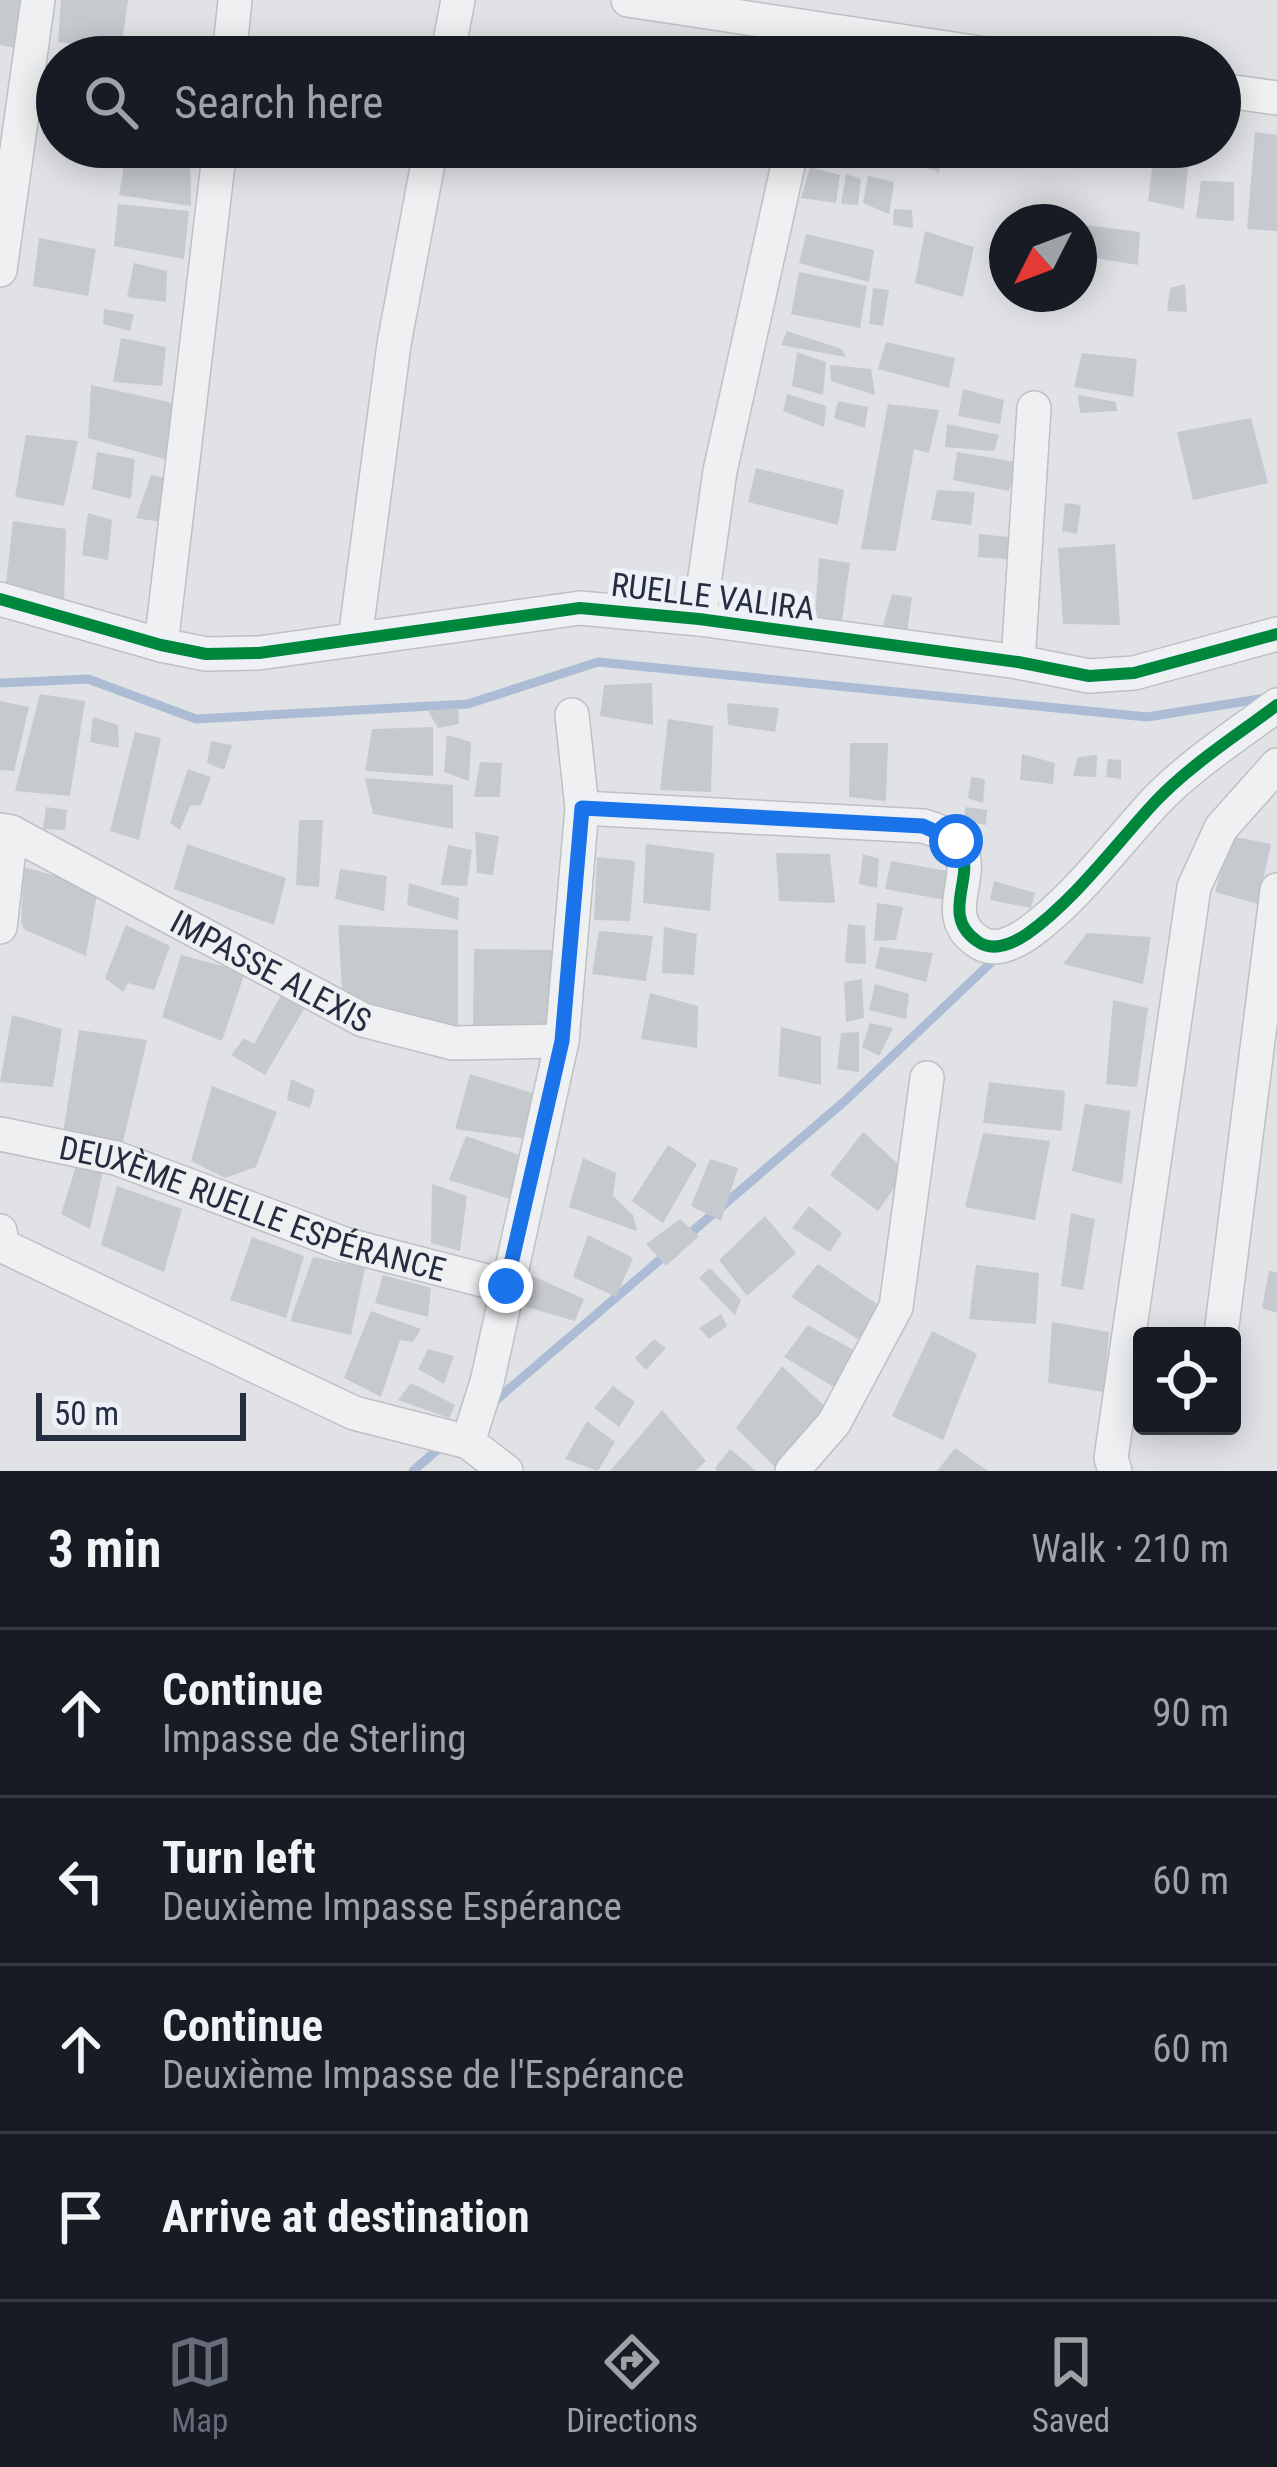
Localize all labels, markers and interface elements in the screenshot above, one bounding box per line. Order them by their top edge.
search box [36,36,1241,168]
icon: search [78,69,144,135]
text: Search here [174,76,383,129]
north arrow [989,204,1097,312]
street label: RUELLE VALIRA [609,565,817,628]
route start [929,814,983,868]
street label: IMPASSE ALEXIS [164,902,378,1041]
street label: DEUXÈME RUELLE ESPÉRANCE [56,1128,450,1290]
route end [479,1259,533,1313]
map controls [1133,1327,1241,1435]
button: locate [1133,1327,1241,1435]
scale bar [36,1387,246,1440]
text: 50 m [54,1394,119,1433]
text: 3 min [48,1520,161,1579]
text: Walk · 210 m [1031,1526,1229,1572]
text: Continue [162,1663,323,1716]
icon: ahead [48,1680,114,1746]
text: 90 m [1152,1690,1229,1736]
text: Impasse de Sterling [162,1716,466,1762]
text: Turn left [162,1831,316,1884]
icon: left [48,1848,114,1914]
text: 60 m [1152,1858,1229,1904]
text: Deuxième Impasse Espérance [162,1884,622,1930]
text: Continue [162,1999,323,2052]
icon: ahead [48,2016,114,2082]
text: 60 m [1152,2026,1229,2072]
text: Deuxième Impasse de l'Espérance [162,2052,684,2098]
icon: arrive [48,2184,114,2250]
text: Arrive at destination [162,2190,530,2243]
tab: Map [167,2329,233,2440]
tab: Directions [566,2329,698,2440]
tab: Saved [1032,2329,1110,2440]

